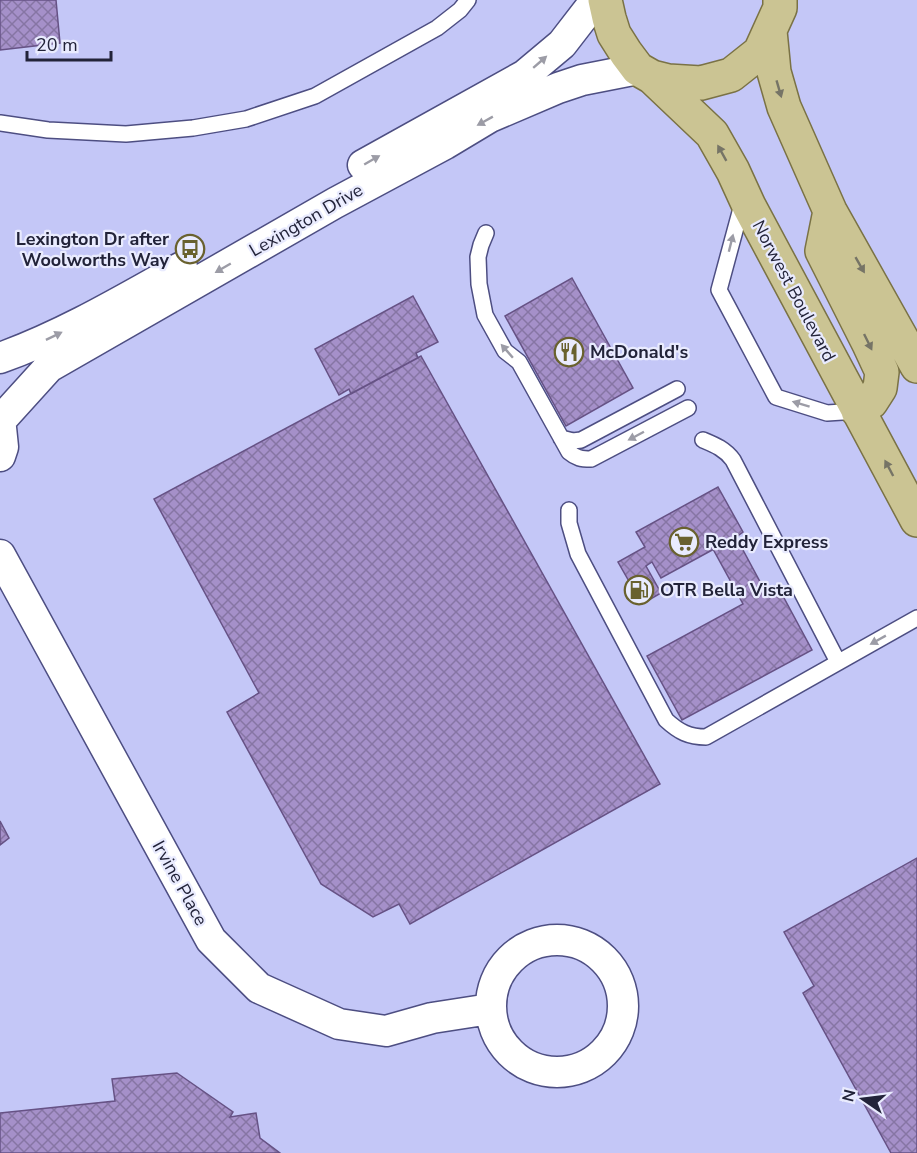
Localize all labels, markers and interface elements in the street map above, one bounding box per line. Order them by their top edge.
scale bar [27,24,111,62]
text: 20 m [36,33,78,57]
one-way arrow [532,56,547,69]
one-way arrow [775,80,784,98]
one-way arrow [476,116,493,126]
one-way arrow [718,144,728,161]
one-way arrow [364,155,381,165]
street label: Lexington Drive [245,178,367,262]
street label: Norwest Boulevard [747,216,841,366]
place label: Lexington Dr after Woolworths Way [16,227,170,272]
bus stop icon: Lexington Dr after Woolworths Way [174,233,206,265]
one-way arrow [727,234,736,252]
one-way arrow [855,257,865,274]
one-way arrow [215,262,231,273]
one-way arrow [45,331,63,341]
one-way arrow [863,333,873,350]
restaurant icon: McDonald's [553,336,585,368]
place label: McDonald's [590,340,688,364]
one-way arrow [501,343,514,358]
one-way arrow [792,399,810,409]
one-way arrow [628,431,645,441]
one-way arrow [884,459,894,476]
supermarket icon: Reddy Express [668,526,700,558]
place label: Reddy Express [705,530,829,554]
fuel station icon: OTR Bella Vista [623,574,655,606]
place label: OTR Bella Vista [660,578,793,602]
one-way arrow [869,635,886,645]
street label: Irvine Place [147,836,213,930]
north arrow [833,1069,893,1129]
text: N [837,1087,862,1104]

